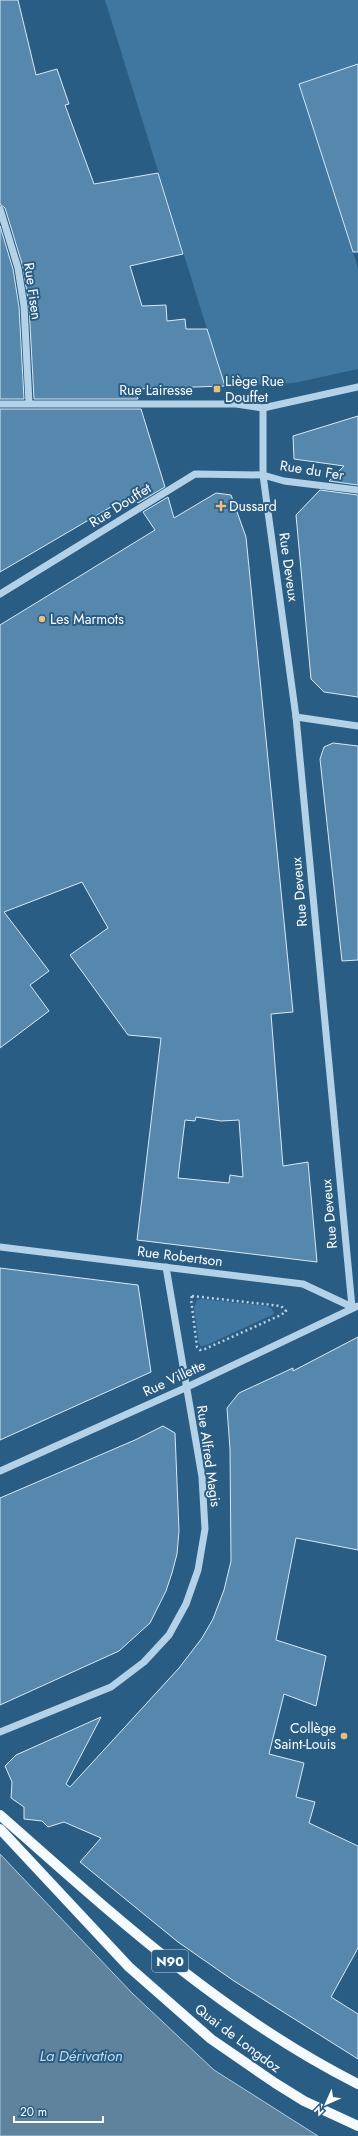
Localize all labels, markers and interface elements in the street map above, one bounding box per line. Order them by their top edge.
street label: Rue Fisen [19,261,47,321]
place label: Liège Rue Douffet [225,371,284,407]
street label: Rue Lairesse [119,380,193,400]
marker: Liège Rue Douffet [212,384,222,394]
street label: Rue du Fer [278,455,346,485]
street label: Rue Douffet [85,478,155,532]
place label: Dussard [229,496,277,516]
marker: Dussard [216,501,226,511]
street label: Rue Deveux [274,531,304,603]
place label: Les Marmots [50,609,124,629]
marker: Les Marmots [37,614,47,624]
street label: Rue Deveux [286,856,312,927]
street label: Rue Deveux [316,1178,342,1249]
street label: Rue Robertson [136,1241,224,1271]
street label: Rue Villette [139,1355,209,1401]
street label: Rue Alfred Magis [192,1404,226,1508]
place label: Collège Saint-Louis [274,1718,336,1754]
marker: Collège Saint-Louis [339,1731,349,1741]
road number: N90 [152,1950,188,1972]
street label: Quai de Longdoz [191,1999,286,2077]
water label: La Dérivation [39,2045,123,2067]
north arrow [306,2084,346,2124]
scale bar [14,2098,103,2124]
text: N [310,2102,328,2120]
text: 20 m [20,2103,47,2121]

